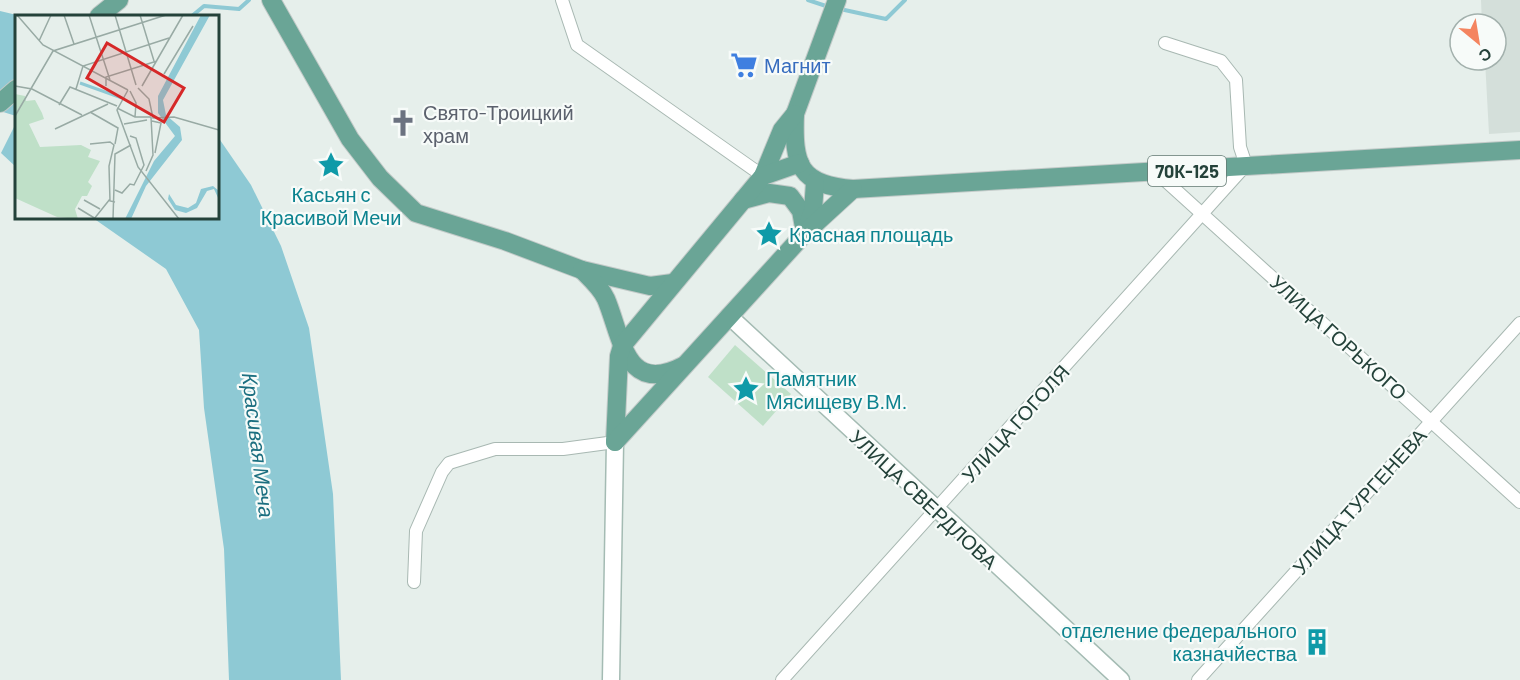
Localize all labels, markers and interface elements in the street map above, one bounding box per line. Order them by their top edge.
north arrow [1448,12,1508,72]
inset map [15,15,219,219]
text: С [1476,44,1496,67]
supermarket icon: Магнит [729,50,759,80]
place label: Магнит [764,53,831,77]
place label: Свято-Троицкий храм [423,100,574,147]
church icon: Свято-Троицкий храм [388,108,418,138]
place icon: Касьян с Красивой Мечи [316,150,346,180]
road number: 70К-125 [1148,156,1226,186]
place label: Касьян с Красивой Мечи [261,182,401,229]
place icon: Красная площадь [754,219,784,249]
place label: Красная площадь [789,222,953,246]
street label: УЛИЦА ГОРЬКОГО [1266,269,1412,405]
street label: УЛИЦА ГОГОЛЯ [956,359,1074,487]
place label: Памятник Мясищеву В.М. [766,366,907,413]
water label: Красивая Меча [238,371,280,519]
place icon: Памятник Мясищеву В.М. [731,374,761,404]
street label: УЛИЦА ТУРГЕНЕВА [1287,423,1431,579]
street label: УЛИЦА СВЕРДЛОВА [845,424,1003,574]
place label: отделение федерального казначйества [1061,618,1298,665]
building icon: отделение федерального казначйества [1302,627,1332,657]

